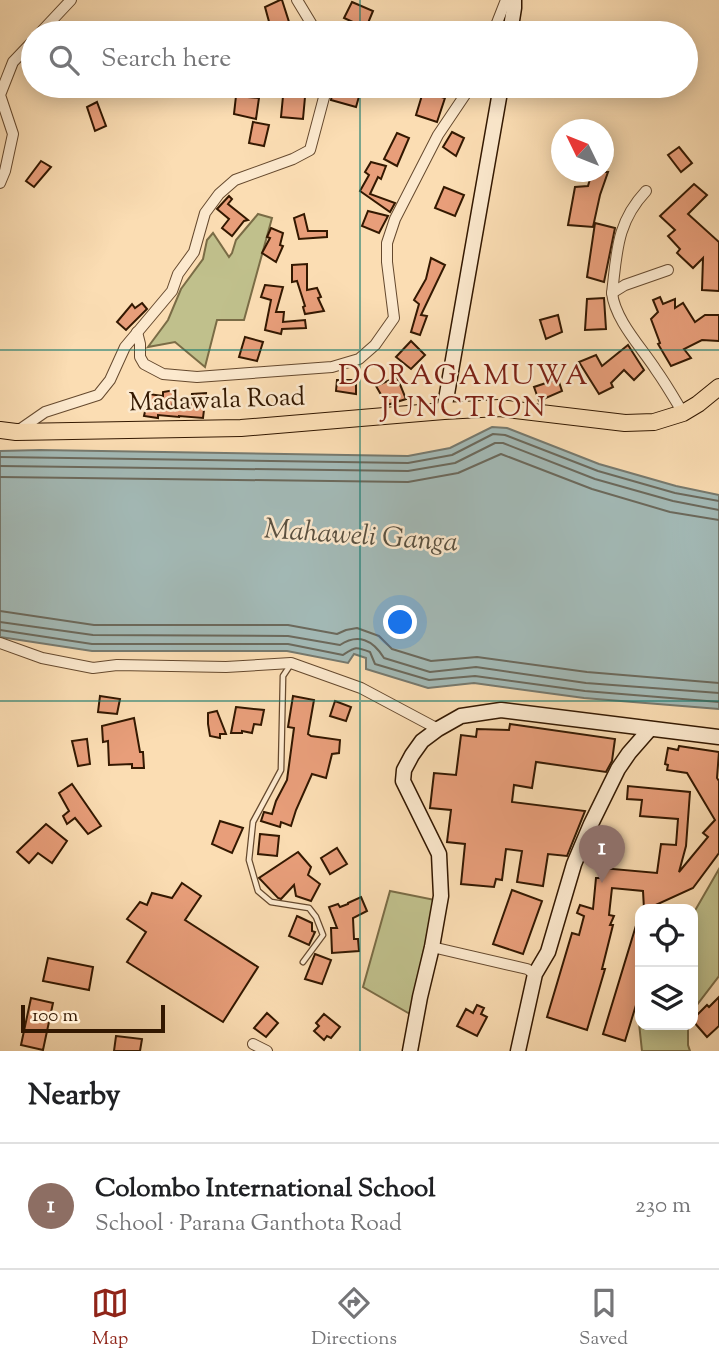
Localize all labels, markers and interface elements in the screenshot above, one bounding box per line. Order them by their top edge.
search box [21,21,698,98]
icon: search [45,41,83,79]
text: Search here [101,41,231,78]
north arrow [551,119,614,182]
district label: DORAGAMUWA JUNCTION [338,357,590,429]
street label: Madawala Road [128,379,306,423]
water label: Mahaweli Ganga [263,510,459,564]
your location [383,605,417,639]
pin: 1 [579,825,625,883]
map controls [635,904,698,1030]
button: locate [635,904,698,967]
button: layers [635,967,698,1030]
scale bar [21,1002,164,1034]
text: 100 m [32,1003,78,1030]
text: Nearby [28,1075,120,1118]
text: Colombo International School [95,1171,435,1208]
text: 1 [47,1190,55,1223]
text: 230 m [635,1190,691,1223]
text: School · Parana Ganthota Road [95,1208,402,1241]
tab: Map [91,1284,129,1353]
tab: Directions [311,1284,397,1353]
tab: Saved [579,1284,628,1353]

